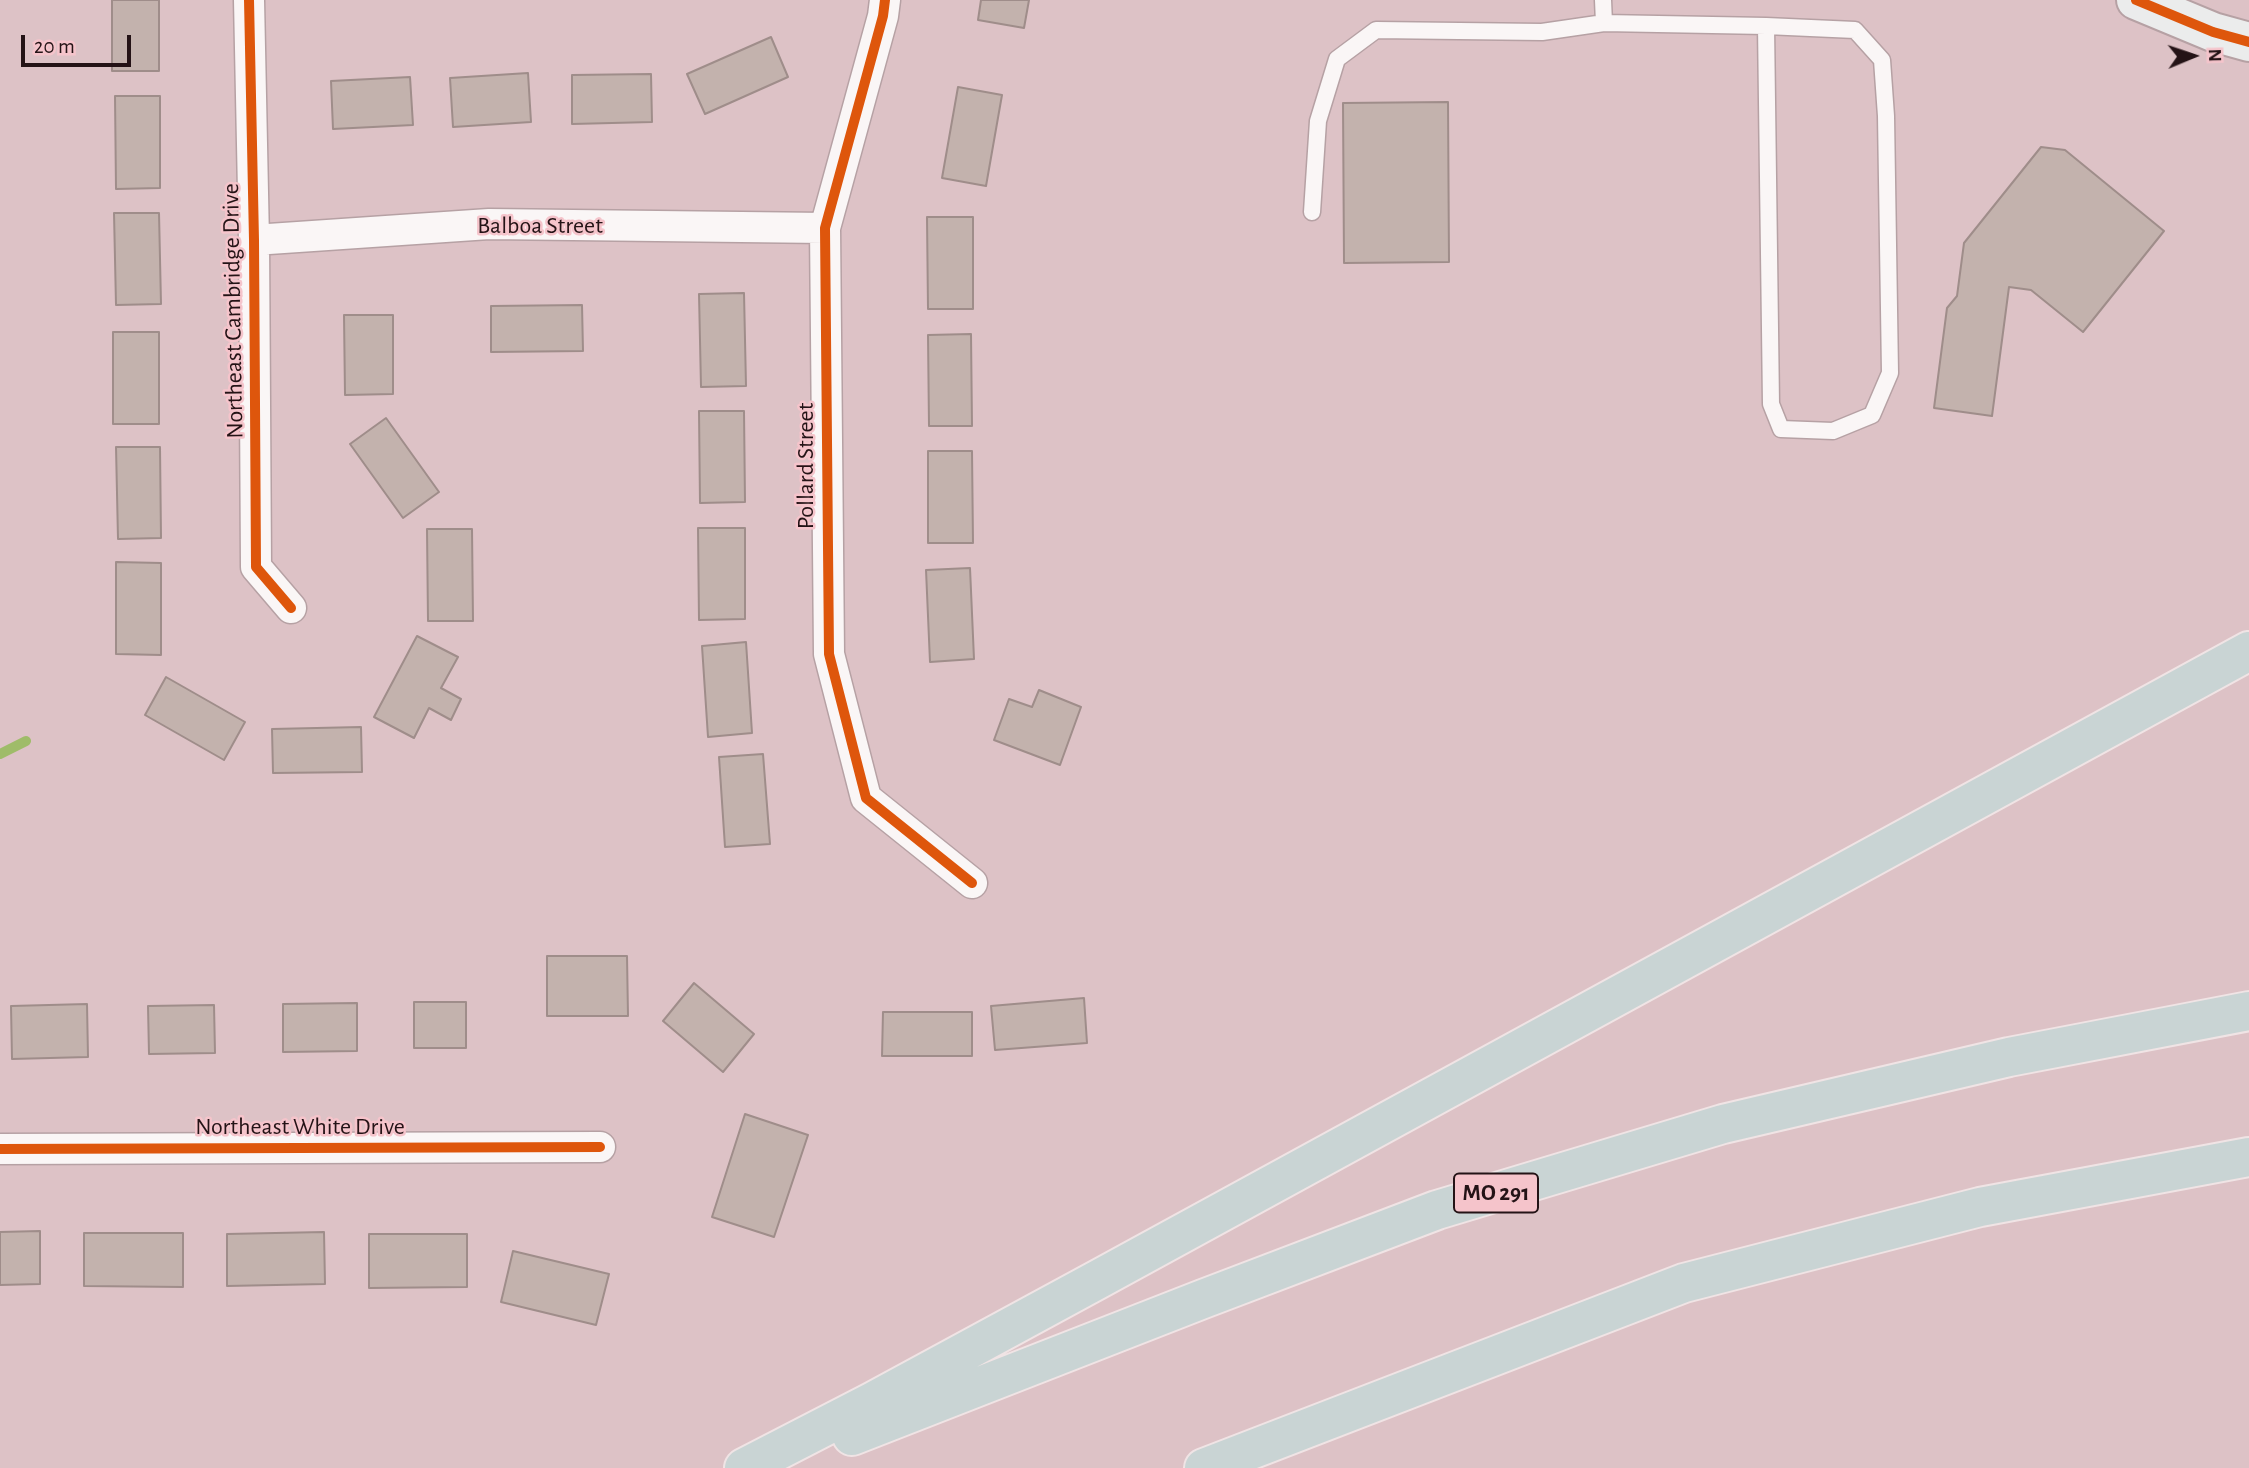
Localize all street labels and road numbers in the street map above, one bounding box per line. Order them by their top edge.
street label: Northeast Cambridge Drive [216,183,250,439]
street label: Balboa Street [477,212,603,240]
street label: Pollard Street [792,403,820,529]
street label: Northeast White Drive [195,1113,405,1141]
road number: MO 291 [1454,1174,1538,1212]

